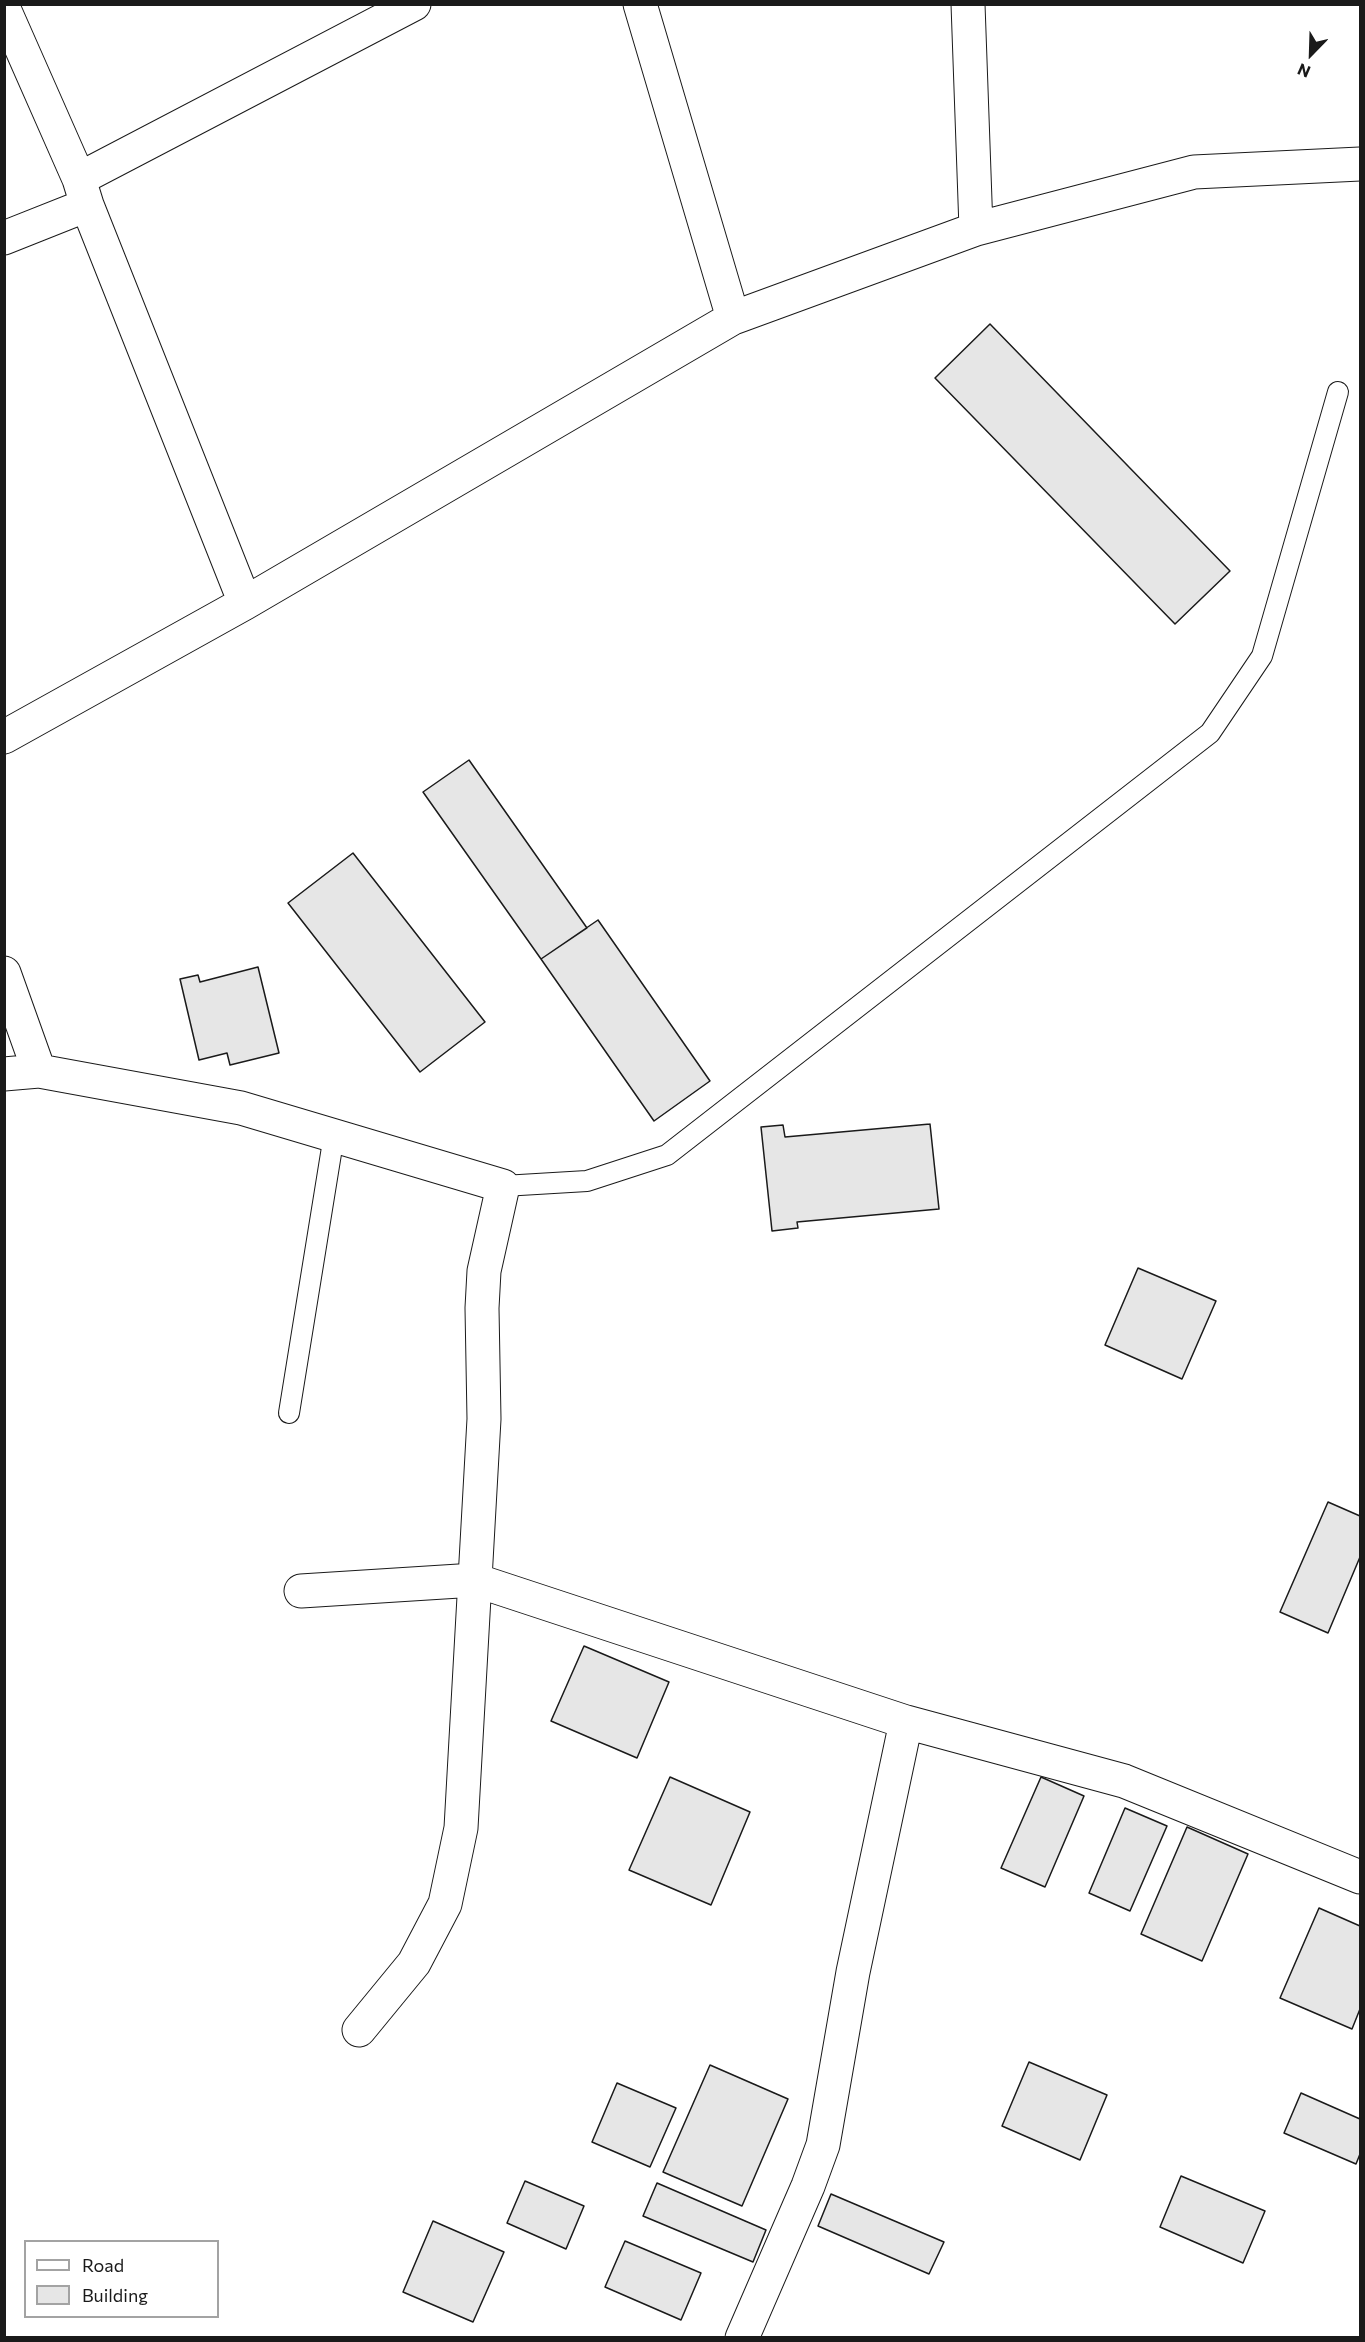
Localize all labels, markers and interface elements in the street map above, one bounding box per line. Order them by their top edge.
north arrow [1281,24,1341,84]
text: N [1295,60,1313,82]
legend [24,2240,219,2318]
text: Road [82,2254,124,2276]
text: Building [82,2284,148,2306]

